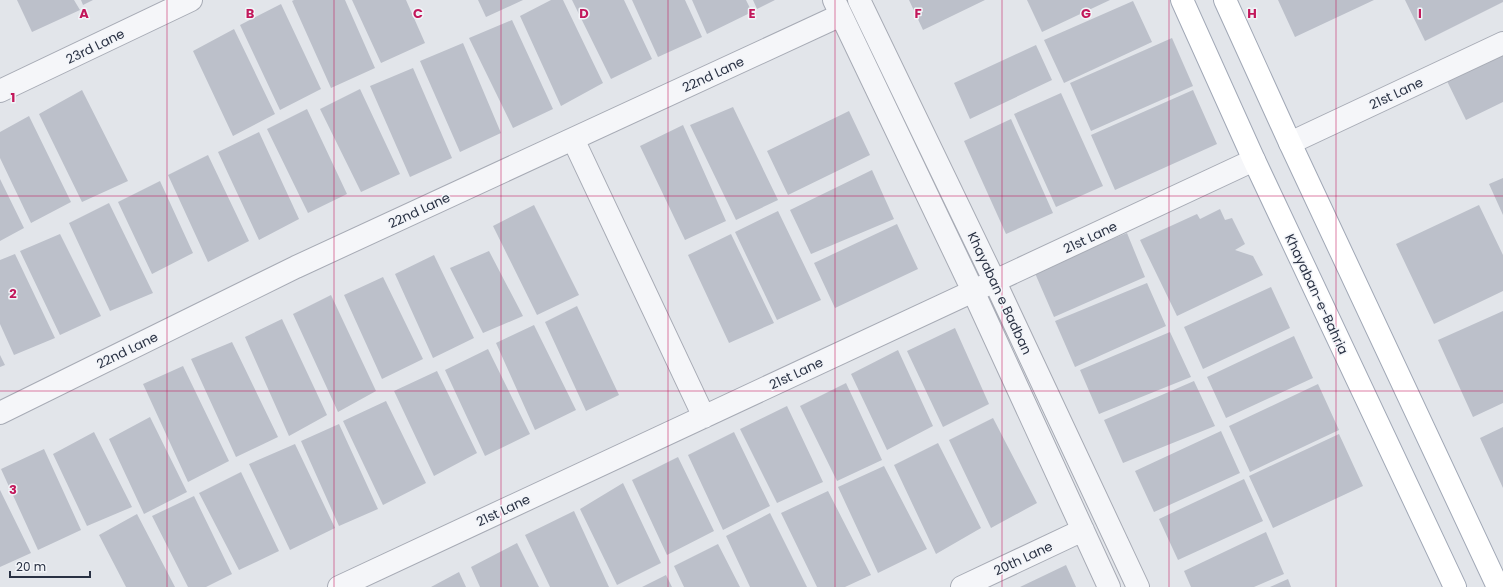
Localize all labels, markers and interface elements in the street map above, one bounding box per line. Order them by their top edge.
text: A [79,4,89,23]
text: B [246,4,255,23]
text: C [413,4,423,23]
text: D [579,4,589,23]
text: E [748,4,756,23]
text: F [914,4,922,23]
text: G [1081,4,1091,23]
text: H [1247,4,1257,23]
text: I [1418,4,1422,23]
street label: 23rd Lane [63,24,128,69]
street label: 22nd Lane [679,52,747,97]
street label: 21st Lane [1366,73,1426,114]
text: 1 [11,88,15,107]
street label: 22nd Lane [385,188,453,233]
street label: 21st Lane [1060,217,1120,258]
street label: Khayaban e Badban [963,229,1036,358]
street label: Khayaban-e-Bahria [1280,231,1353,358]
text: 2 [9,284,17,303]
street label: 22nd Lane [93,327,161,374]
street label: 21st Lane [766,353,826,394]
text: 3 [9,480,17,499]
street label: 21st Lane [473,490,533,531]
street label: 20th Lane [991,537,1056,580]
scale bar [10,553,90,579]
text: 20 m [16,558,46,575]

